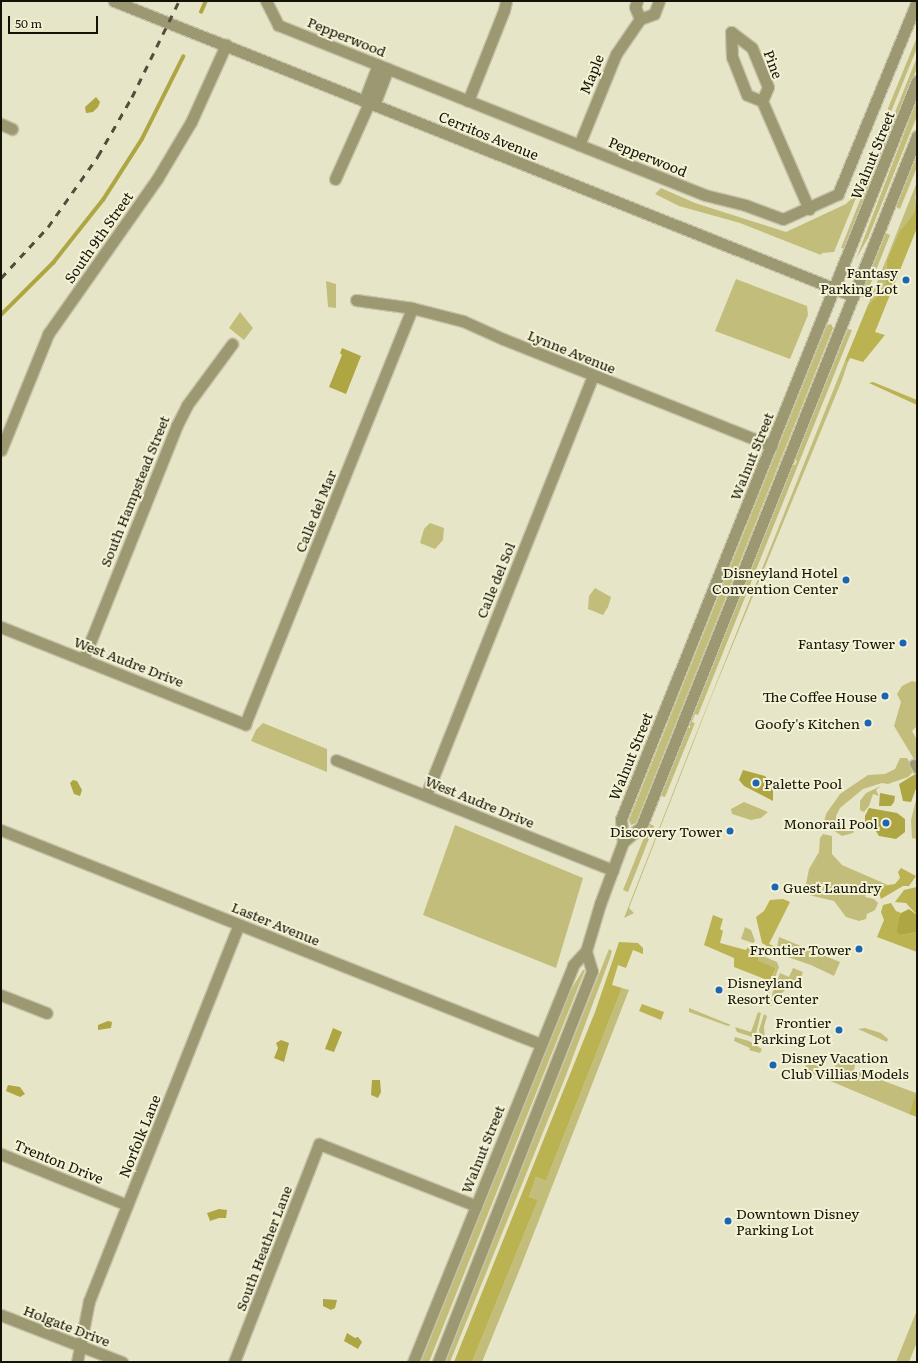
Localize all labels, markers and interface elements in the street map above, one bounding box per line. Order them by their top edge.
scale bar [10,8,100,34]
street label: Pepperwood [305,13,389,59]
text: 50 m [15,14,42,32]
street label: Pine [761,47,787,81]
street label: Maple [575,52,607,96]
street label: Cerritos Avenue [437,107,541,163]
street label: Walnut Street [847,109,897,201]
street label: Pepperwood [606,133,690,179]
street label: South 9th Street [60,188,136,286]
place label: Fantasy Parking Lot [820,264,898,296]
marker: Fantasy Parking Lot [901,275,911,285]
street label: Lynne Avenue [525,326,619,376]
street label: Walnut Street [726,410,776,502]
street label: South Hampstead Street [96,413,172,569]
street label: Calle del Mar [291,467,339,555]
street label: Calle del Sol [472,540,518,620]
place label: Disneyland Hotel Convention Center [712,564,838,596]
marker: Disneyland Hotel Convention Center [841,575,851,585]
street label: West Audre Drive [72,632,186,690]
place label: Fantasy Tower [798,635,895,651]
marker: Fantasy Tower [898,638,908,648]
place label: The Coffee House [762,688,877,704]
marker: The Coffee House [880,691,890,701]
street label: Walnut Street [605,710,655,802]
place label: Goofy's Kitchen [755,715,860,731]
marker: Goofy's Kitchen [863,718,873,728]
street label: West Audre Drive [423,771,537,831]
place label: Palette Pool [764,775,842,791]
marker: Palette Pool [751,778,761,788]
place label: Monorail Pool [783,815,878,831]
marker: Monorail Pool [881,818,891,828]
place label: Discovery Tower [610,823,722,839]
marker: Discovery Tower [725,826,735,836]
place label: Guest Laundry [783,879,881,895]
marker: Guest Laundry [770,882,780,892]
street label: Laster Avenue [229,898,323,948]
place label: Frontier Tower [749,941,851,957]
marker: Frontier Tower [854,944,864,954]
place label: Disneyland Resort Center [727,974,818,1006]
marker: Disneyland Resort Center [714,985,724,995]
place label: Frontier Parking Lot [753,1014,831,1046]
marker: Frontier Parking Lot [834,1025,844,1035]
place label: Disney Vacation Club Villias Models [781,1049,909,1082]
marker: Disney Vacation Club Villias Models [768,1060,778,1070]
street label: Norfolk Lane [115,1092,163,1180]
street label: Walnut Street [457,1103,507,1195]
street label: Trenton Drive [12,1135,106,1187]
street label: South Heather Lane [231,1183,295,1313]
place label: Downtown Disney Parking Lot [736,1205,859,1238]
marker: Downtown Disney Parking Lot [723,1216,733,1226]
street label: Holgate Drive [21,1301,113,1349]

